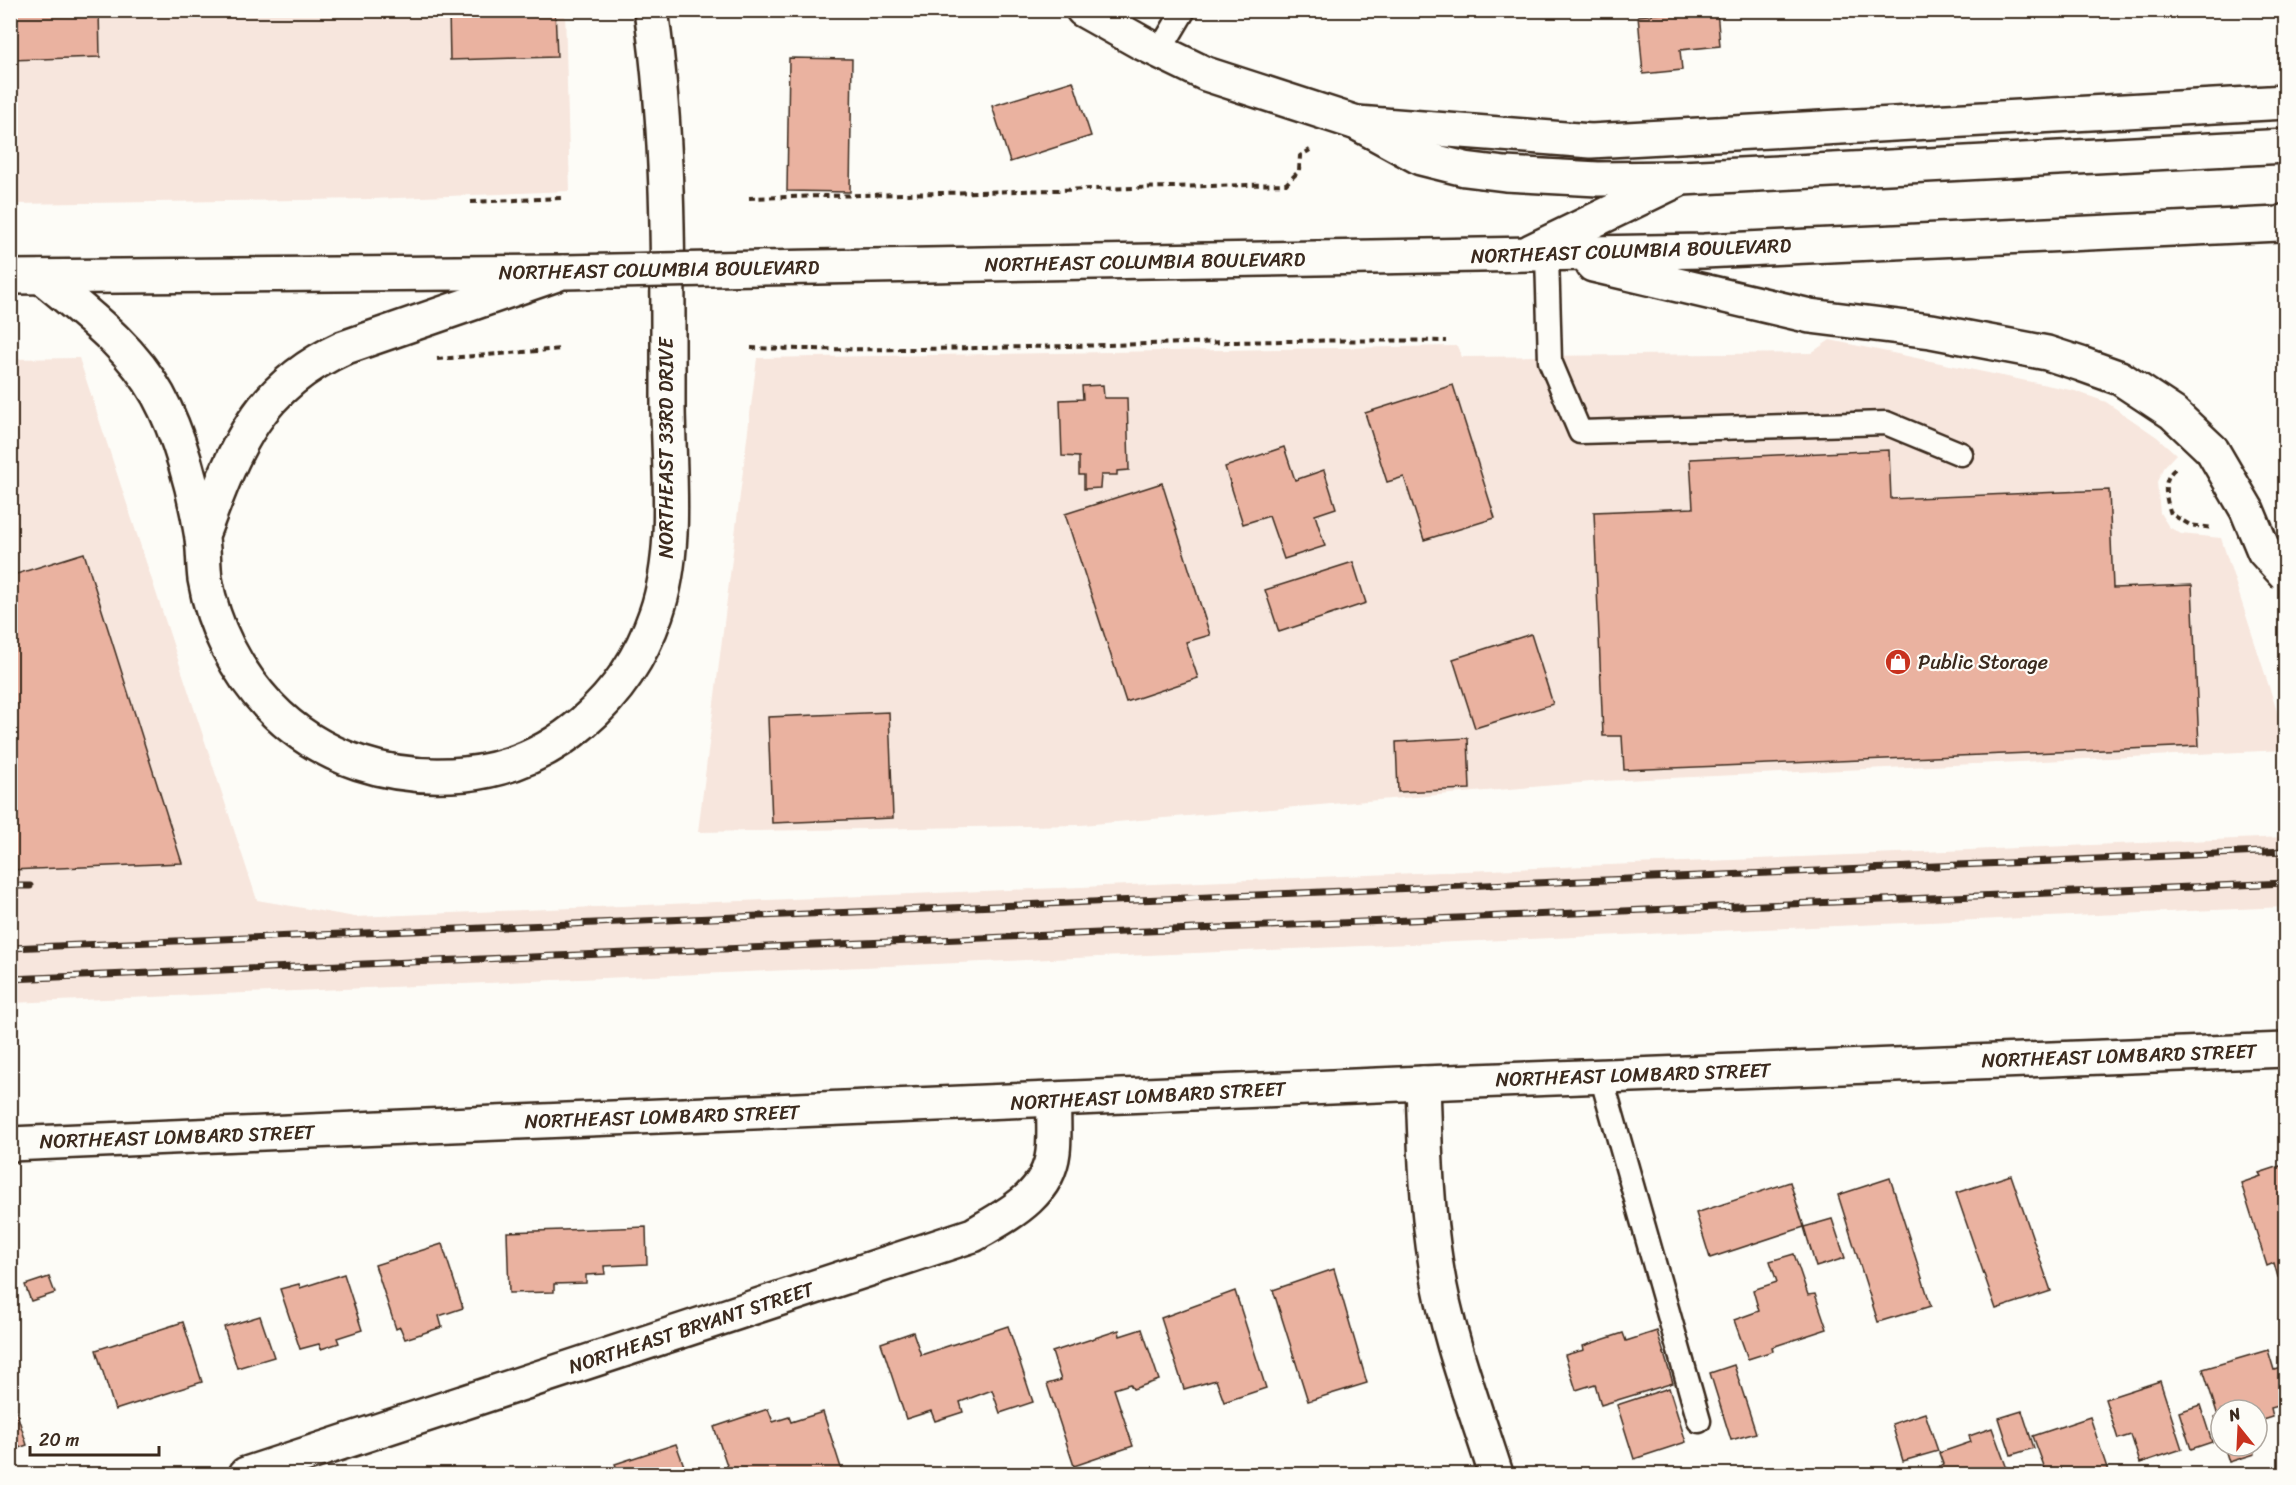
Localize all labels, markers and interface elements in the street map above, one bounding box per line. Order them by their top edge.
street label: NORTHEAST COLUMBIA BOULEVARD [1470,228,1792,274]
street label: NORTHEAST COLUMBIA BOULEVARD [984,242,1306,282]
street label: NORTHEAST COLUMBIA BOULEVARD [498,250,820,290]
street label: NORTHEAST 33RD DRIVE [649,336,684,559]
place label: Public Storage [1918,645,2048,680]
shop icon: Public Storage [1883,647,1913,677]
street label: NORTHEAST LOMBARD STREET [1981,1034,2258,1078]
street label: NORTHEAST LOMBARD STREET [1495,1053,1772,1097]
street label: NORTHEAST LOMBARD STREET [1010,1071,1287,1121]
street label: NORTHEAST LOMBARD STREET [524,1095,801,1139]
street label: NORTHEAST LOMBARD STREET [39,1115,316,1159]
street label: NORTHEAST BRYANT STREET [564,1271,819,1384]
north arrow [2209,1398,2269,1458]
text: N [2224,1398,2245,1430]
scale bar [30,1419,159,1457]
text: 20 m [39,1424,79,1456]

